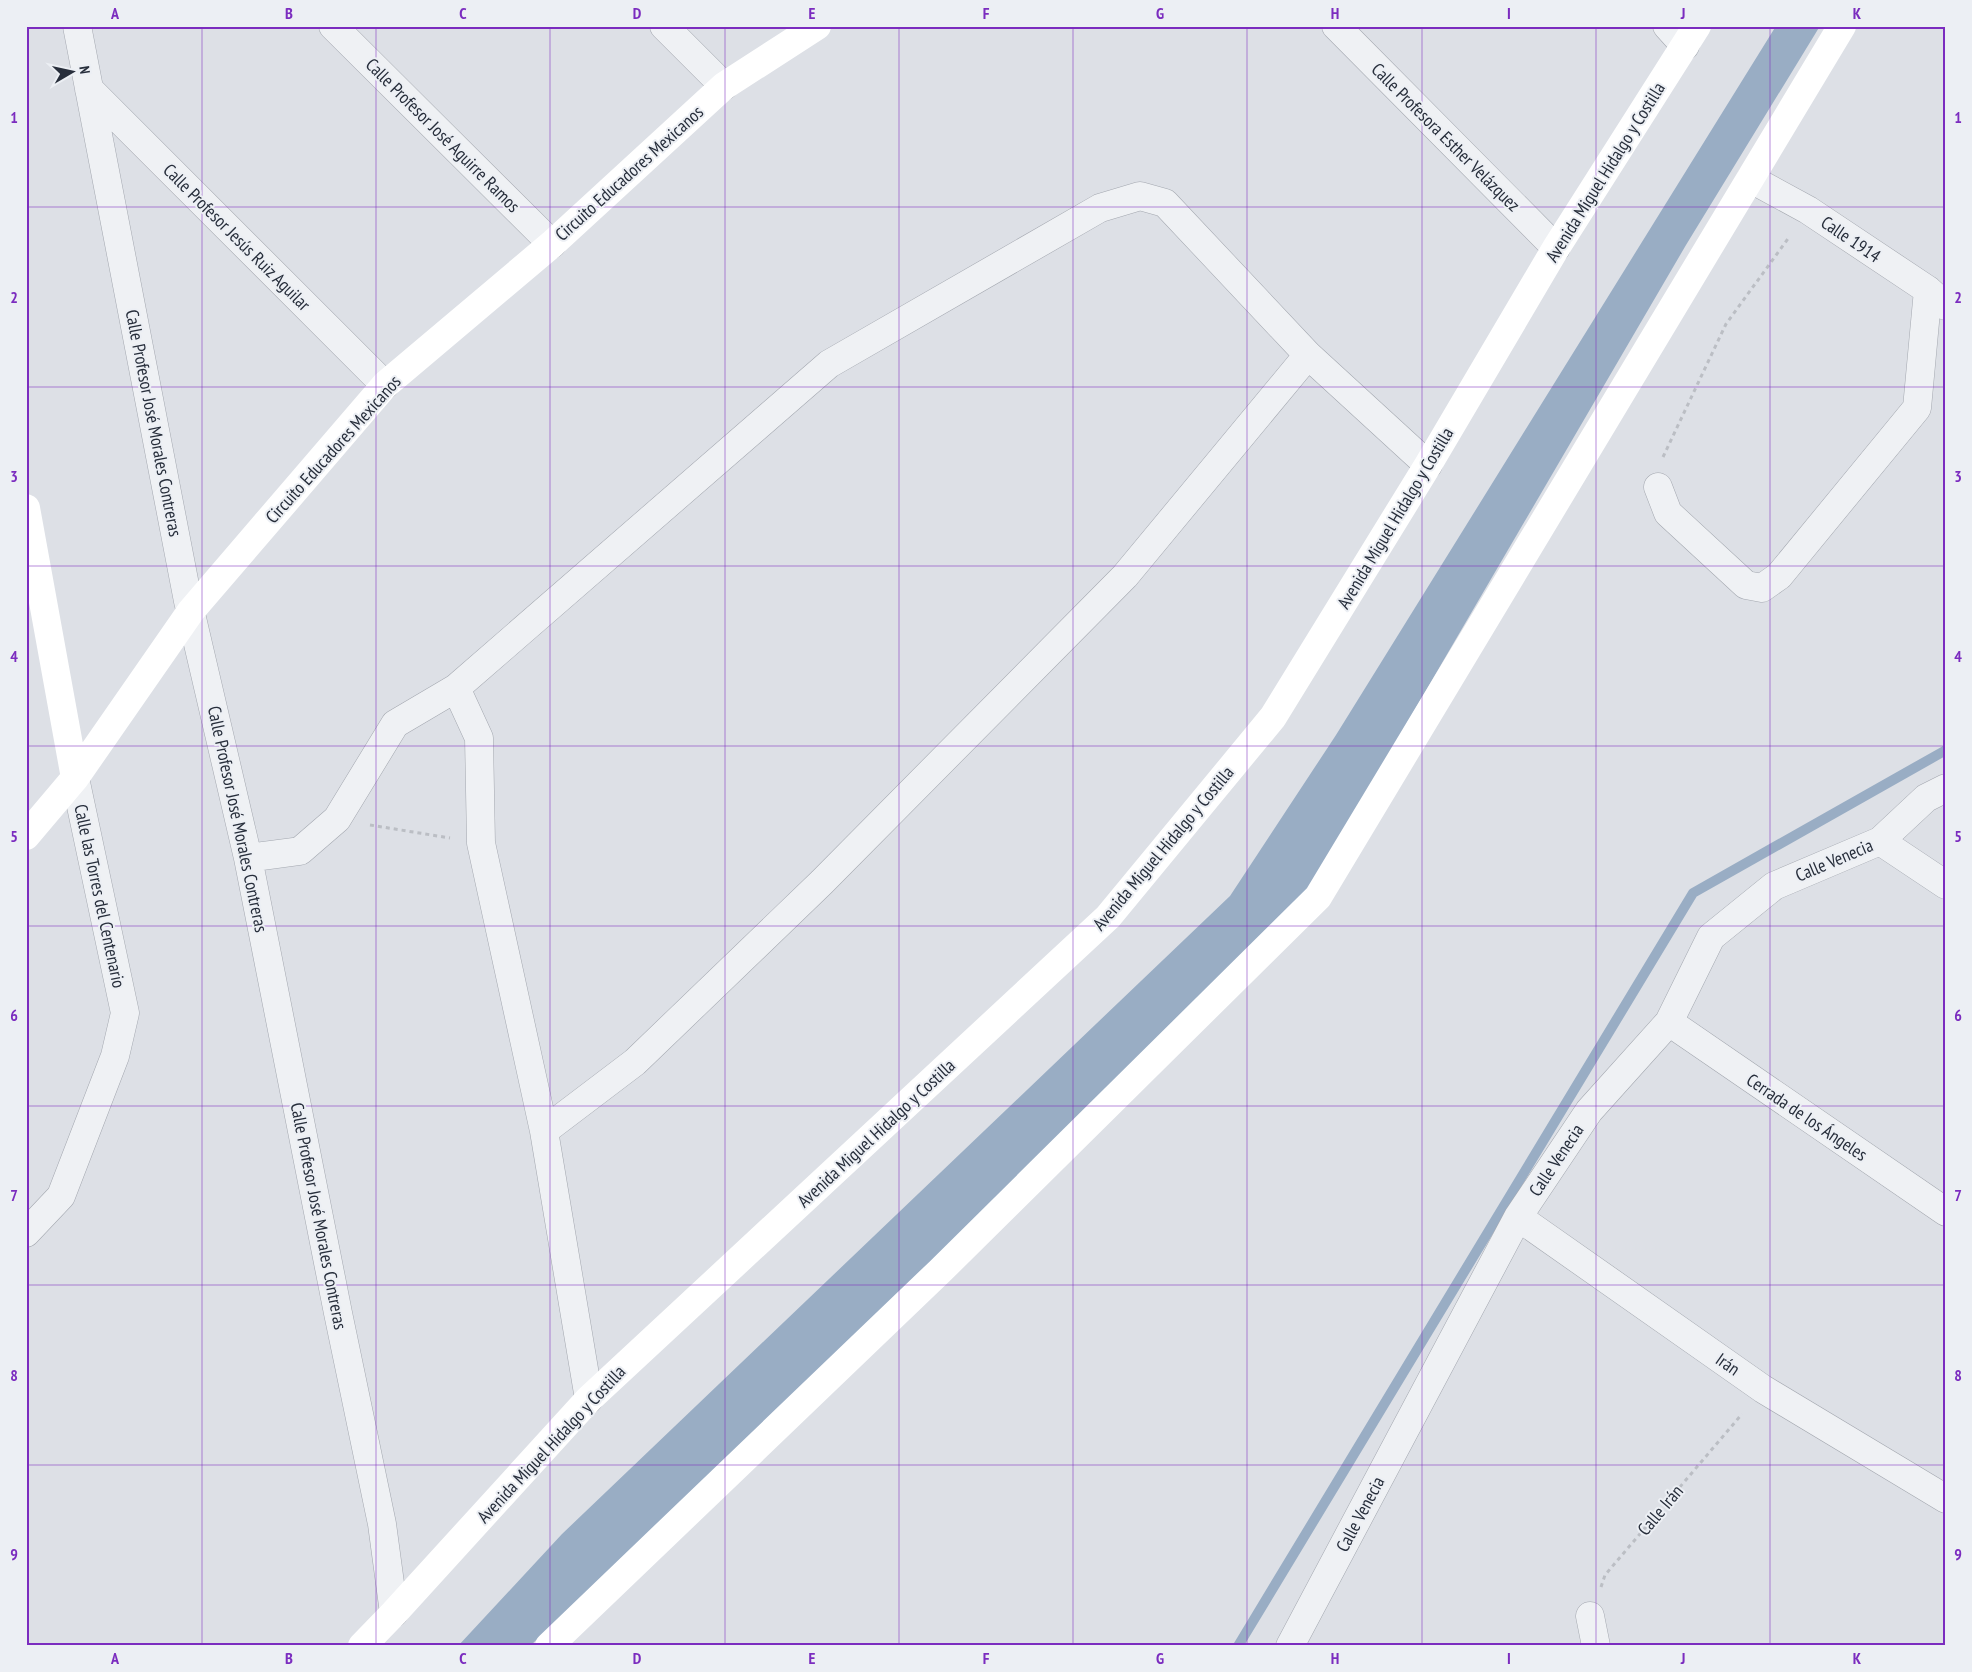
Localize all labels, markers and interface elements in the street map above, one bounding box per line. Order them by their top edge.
text: A [110,3,120,23]
text: B [285,3,293,23]
text: C [459,3,467,23]
text: D [633,3,642,23]
text: E [809,3,816,23]
text: F [983,3,990,23]
text: G [1156,3,1164,23]
text: H [1331,3,1339,23]
text: I [1507,3,1511,23]
text: J [1680,3,1685,23]
text: K [1853,3,1862,23]
north arrow [48,48,98,98]
street label: Calle Profesor José Aguirre Ramos [361,53,525,217]
street label: Calle Profesora Esther Velázquez [1367,58,1525,216]
text: N [75,65,94,75]
street label: Avenida Miguel Hidalgo y Costilla [1540,78,1670,266]
street label: Circuito Educadores Mexicanos [550,100,708,246]
text: 1 [10,107,18,127]
text: 1 [1954,107,1962,127]
street label: Calle Profesor Jesús Ruiz Aguilar [159,159,316,316]
street label: Calle 1914 [1817,211,1885,267]
text: 2 [10,287,18,307]
text: 2 [1954,287,1962,307]
street label: Calle Profesor José Morales Contreras [121,308,187,538]
street label: Circuito Educadores Mexicanos [260,370,406,528]
street label: Avenida Miguel Hidalgo y Costilla [1332,423,1458,613]
text: 3 [10,466,18,486]
text: 3 [1954,466,1962,486]
text: 4 [10,646,18,666]
text: 4 [1954,646,1962,666]
street label: Calle Profesor José Morales Contreras [203,704,273,934]
street label: Avenida Miguel Hidalgo y Costilla [1087,761,1239,935]
street label: Calle las Torres del Centenario [69,802,131,990]
text: 5 [10,826,18,846]
text: 5 [1954,826,1962,846]
street label: Calle Venecia [1792,833,1876,887]
text: 6 [10,1005,18,1025]
text: 6 [1954,1005,1962,1025]
street label: Avenida Miguel Hidalgo y Costilla [792,1054,960,1212]
street label: Cerrada de los Ángeles [1742,1068,1872,1166]
street label: Calle Profesor José Morales Contreras [286,1101,352,1331]
street label: Calle Venecia [1524,1120,1588,1200]
text: 7 [10,1185,18,1205]
text: 7 [1954,1185,1962,1205]
street label: Irán [1711,1348,1745,1380]
street label: Avenida Miguel Hidalgo y Costilla [472,1360,630,1528]
text: 8 [10,1365,18,1385]
text: 8 [1954,1365,1962,1385]
street label: Calle Venecia [1331,1472,1389,1556]
street label: Calle Irán [1632,1480,1688,1540]
text: 9 [10,1544,18,1564]
text: 9 [1954,1544,1962,1564]
text: A [110,1648,120,1668]
text: B [285,1648,293,1668]
text: C [459,1648,467,1668]
text: D [633,1648,642,1668]
text: E [809,1648,816,1668]
text: F [983,1648,990,1668]
text: G [1156,1648,1164,1668]
text: H [1331,1648,1339,1668]
text: I [1507,1648,1511,1668]
text: J [1680,1648,1685,1668]
text: K [1853,1648,1862,1668]

